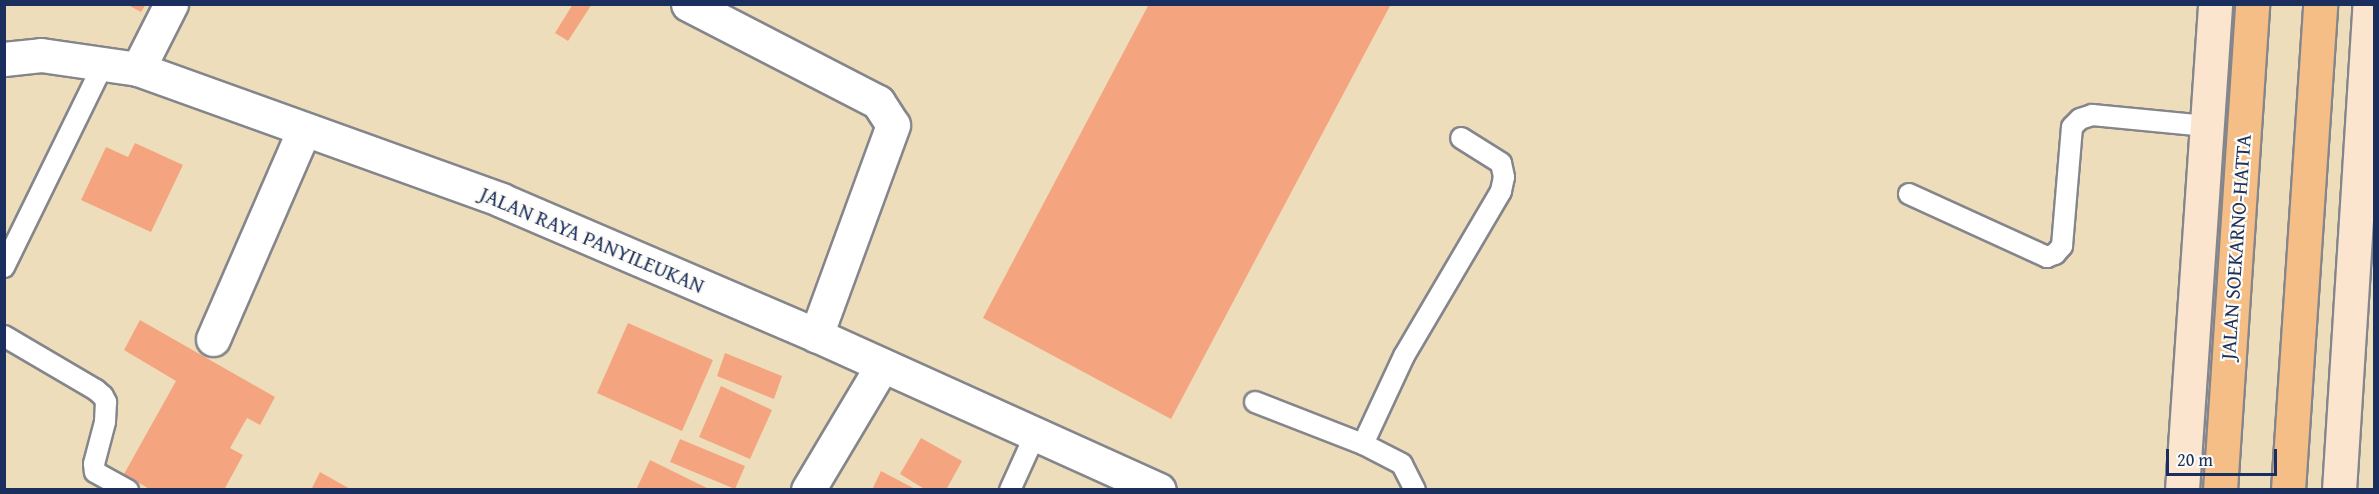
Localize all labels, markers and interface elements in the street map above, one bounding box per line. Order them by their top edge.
street label: JALAN SOEKARNO-HATTA [2216,133,2256,361]
street label: JALAN RAYA PANYILEUKAN [476,181,708,299]
scale bar [2169,437,2280,475]
text: 20 m [2177,446,2213,473]

